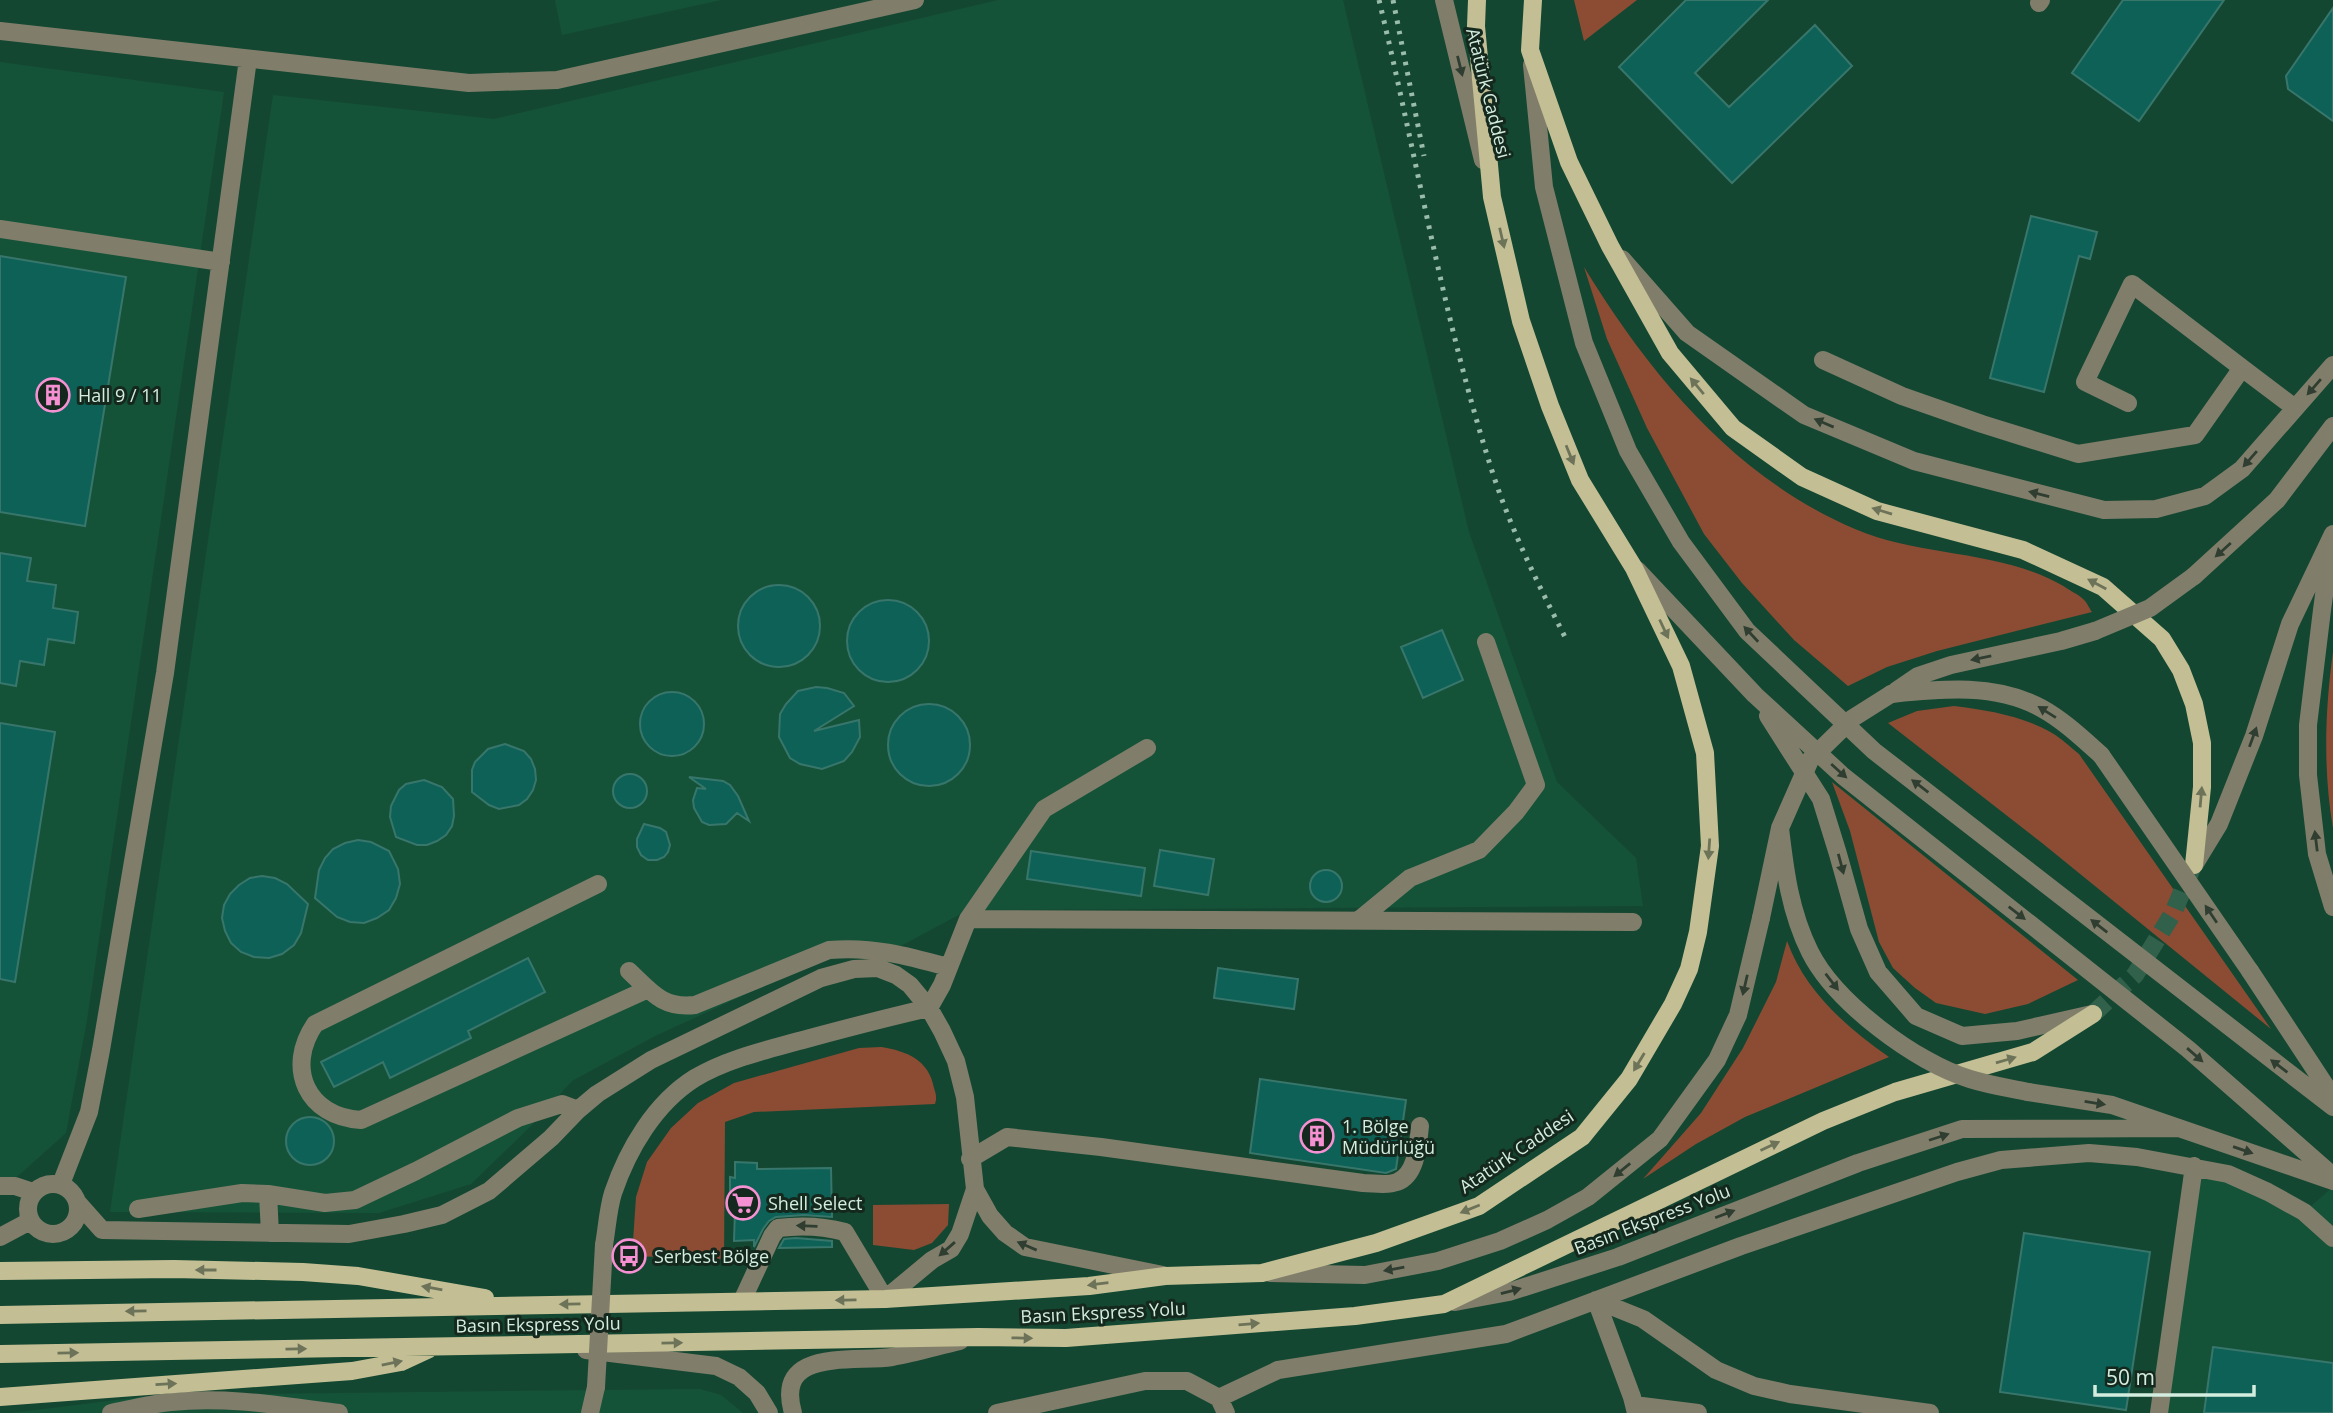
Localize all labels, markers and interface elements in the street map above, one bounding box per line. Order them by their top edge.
street label: Atatürk Caddesi [1461,25,1517,161]
one-way arrow [1455,55,1466,77]
one-way arrow [1497,227,1508,249]
building icon: Hall 9 / 11 [34,376,72,414]
one-way arrow [1690,377,1705,395]
one-way arrow [2307,378,2322,395]
place label: Hall 9 / 11 [78,383,162,407]
one-way arrow [1813,418,1834,429]
one-way arrow [1564,444,1575,465]
one-way arrow [2243,451,2258,468]
one-way arrow [2028,488,2050,499]
one-way arrow [1872,506,1893,516]
one-way arrow [2215,541,2232,557]
one-way arrow [2087,579,2107,590]
one-way arrow [1658,619,1669,639]
one-way arrow [1743,625,1759,643]
one-way arrow [1970,653,1992,664]
one-way arrow [2038,706,2057,719]
one-way arrow [2248,727,2259,748]
one-way arrow [1830,763,1847,779]
one-way arrow [1911,780,1929,794]
one-way arrow [2195,786,2206,808]
one-way arrow [2310,830,2321,852]
one-way arrow [1703,839,1714,861]
one-way arrow [1836,853,1847,875]
one-way arrow [2205,905,2218,924]
one-way arrow [2007,906,2025,921]
one-way arrow [2090,920,2108,934]
one-way arrow [1824,973,1839,991]
one-way arrow [1739,974,1750,996]
one-way arrow [2186,1047,2203,1062]
one-way arrow [1632,1053,1645,1072]
one-way arrow [1996,1055,2017,1065]
one-way arrow [2269,1059,2288,1073]
one-way arrow [2084,1098,2106,1109]
street label: Atatürk Caddesi [1454,1104,1578,1198]
place label: 1. Bölge Müdürlüğü [1342,1114,1435,1159]
building icon: 1. Bölge Müdürlüğü [1298,1117,1336,1155]
one-way arrow [1928,1131,1949,1141]
one-way arrow [1760,1140,1780,1151]
one-way arrow [2232,1145,2253,1156]
one-way arrow [1613,1163,1631,1177]
street label: Basın Ekspress Yolu [1571,1178,1733,1260]
supermarket icon: Shell Select [724,1184,762,1222]
place label: Shell Select [768,1191,862,1215]
one-way arrow [1459,1203,1480,1214]
one-way arrow [1714,1209,1735,1220]
one-way arrow [796,1221,818,1232]
bus stop icon: Serbest Bölge [610,1237,648,1275]
one-way arrow [1017,1240,1037,1252]
one-way arrow [938,1241,955,1257]
place label: Serbest Bölge [654,1244,769,1268]
one-way arrow [194,1264,216,1275]
one-way arrow [1383,1264,1405,1275]
one-way arrow [1087,1279,1109,1290]
one-way arrow [421,1282,443,1293]
one-way arrow [1500,1285,1522,1296]
one-way arrow [835,1294,857,1305]
street label: Basın Ekspress Yolu [1020,1296,1186,1328]
one-way arrow [558,1298,580,1310]
one-way arrow [125,1306,147,1317]
street label: Basın Ekspress Yolu [455,1311,621,1337]
one-way arrow [1238,1318,1260,1329]
one-way arrow [1011,1332,1033,1343]
one-way arrow [661,1337,683,1349]
one-way arrow [285,1343,307,1354]
one-way arrow [57,1347,79,1359]
scale bar [2095,1354,2254,1398]
one-way arrow [381,1358,403,1369]
text: 50 m [2106,1363,2155,1391]
one-way arrow [155,1379,177,1390]

